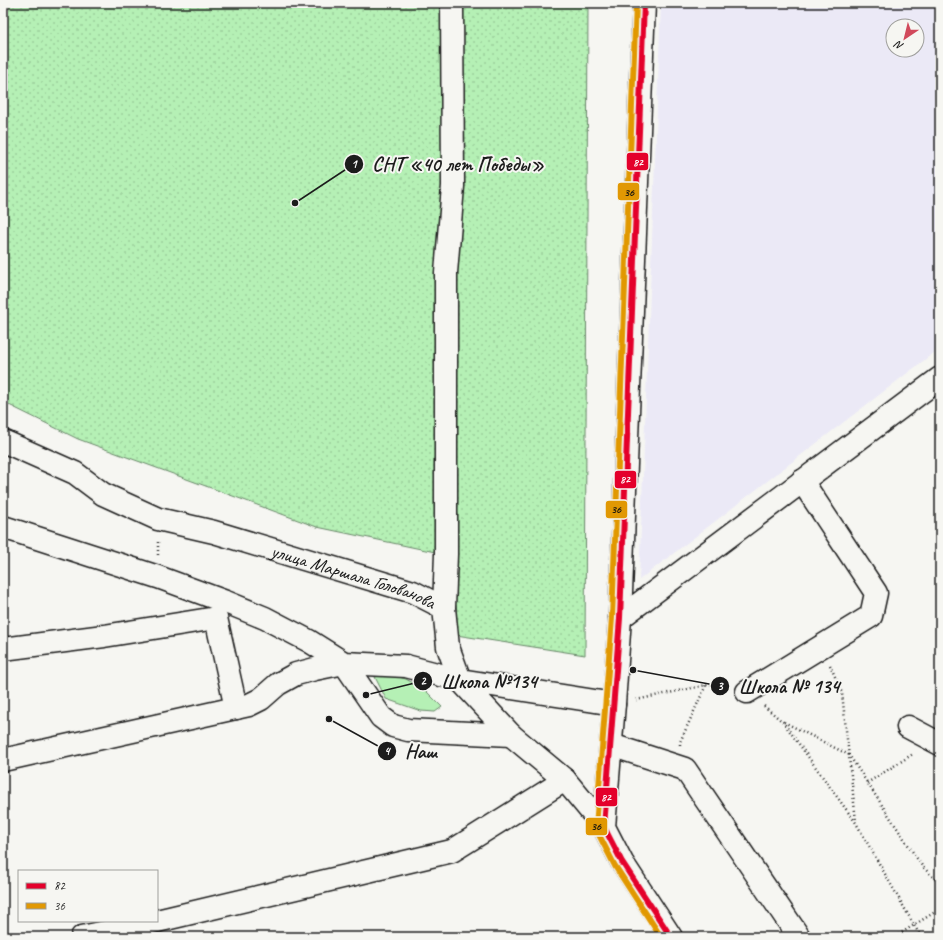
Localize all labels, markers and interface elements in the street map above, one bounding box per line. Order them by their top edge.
north arrow [885,18,925,58]
text: N [891,37,906,54]
callout: СНТ «40 лет Победы» [344,148,552,180]
text: СНТ «40 лет Победы» [372,152,545,177]
line badge: 82 [626,152,649,171]
text: 82 [633,155,644,169]
text: 1 [351,156,358,172]
line badge: 36 [617,182,640,201]
text: 36 [624,185,635,199]
line badge: 82 [614,470,637,489]
text: 82 [620,472,631,486]
line badge: 36 [605,500,628,519]
text: 36 [611,502,622,516]
street label: улица Маршала Голованова [267,539,441,615]
callout: Школа №134 [413,665,545,697]
text: Школа №134 [441,669,540,694]
callout: Школа № 134 [710,670,847,702]
text: 2 [420,673,427,689]
text: Школа № 134 [739,674,842,699]
text: 3 [717,678,724,694]
callout: Наш [377,735,445,767]
text: Наш [405,739,438,764]
text: 4 [384,743,391,759]
line badge: 82 [595,787,618,807]
text: 82 [601,790,612,804]
line badge: 36 [585,817,608,836]
text: 36 [591,819,602,833]
legend [18,870,158,922]
text: 82 [54,878,66,894]
text: 36 [54,898,65,914]

